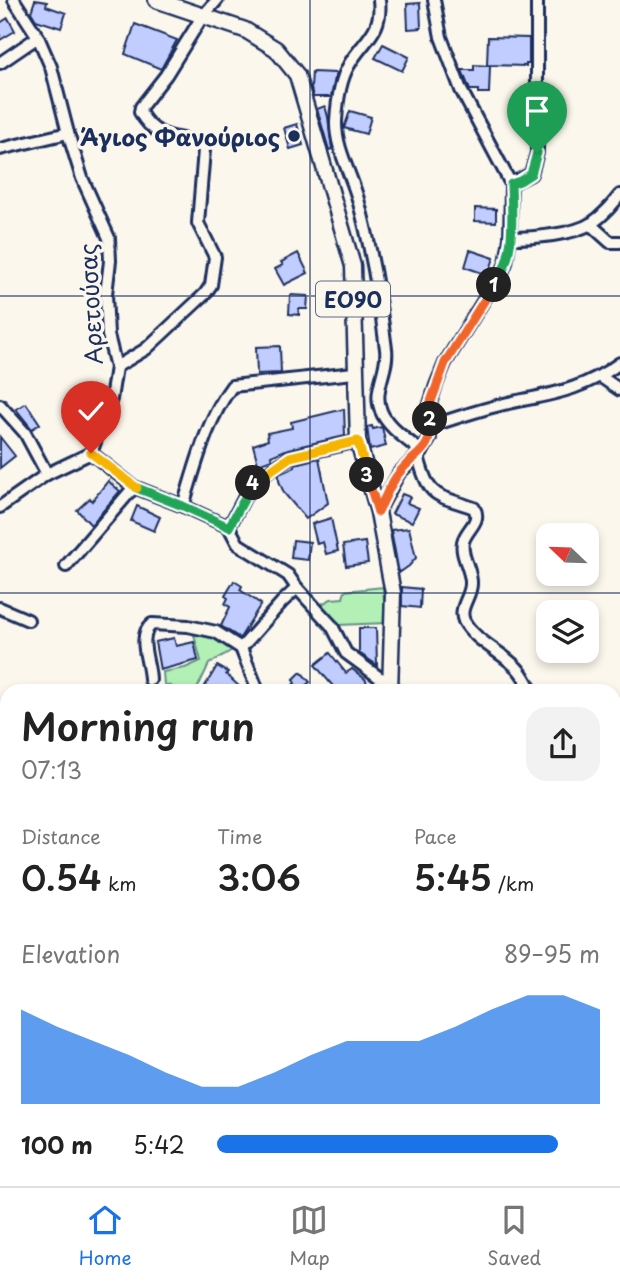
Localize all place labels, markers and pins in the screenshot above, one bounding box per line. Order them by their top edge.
pin [507,81,567,153]
place label: Άγιος Φανούριος [80,119,280,154]
marker: Άγιος Φανούριος [286,128,302,144]
pin: 1 [476,268,512,302]
pin [61,381,121,453]
pin: 2 [412,402,448,436]
pin: 3 [350,458,384,492]
pin: 4 [236,466,270,500]

